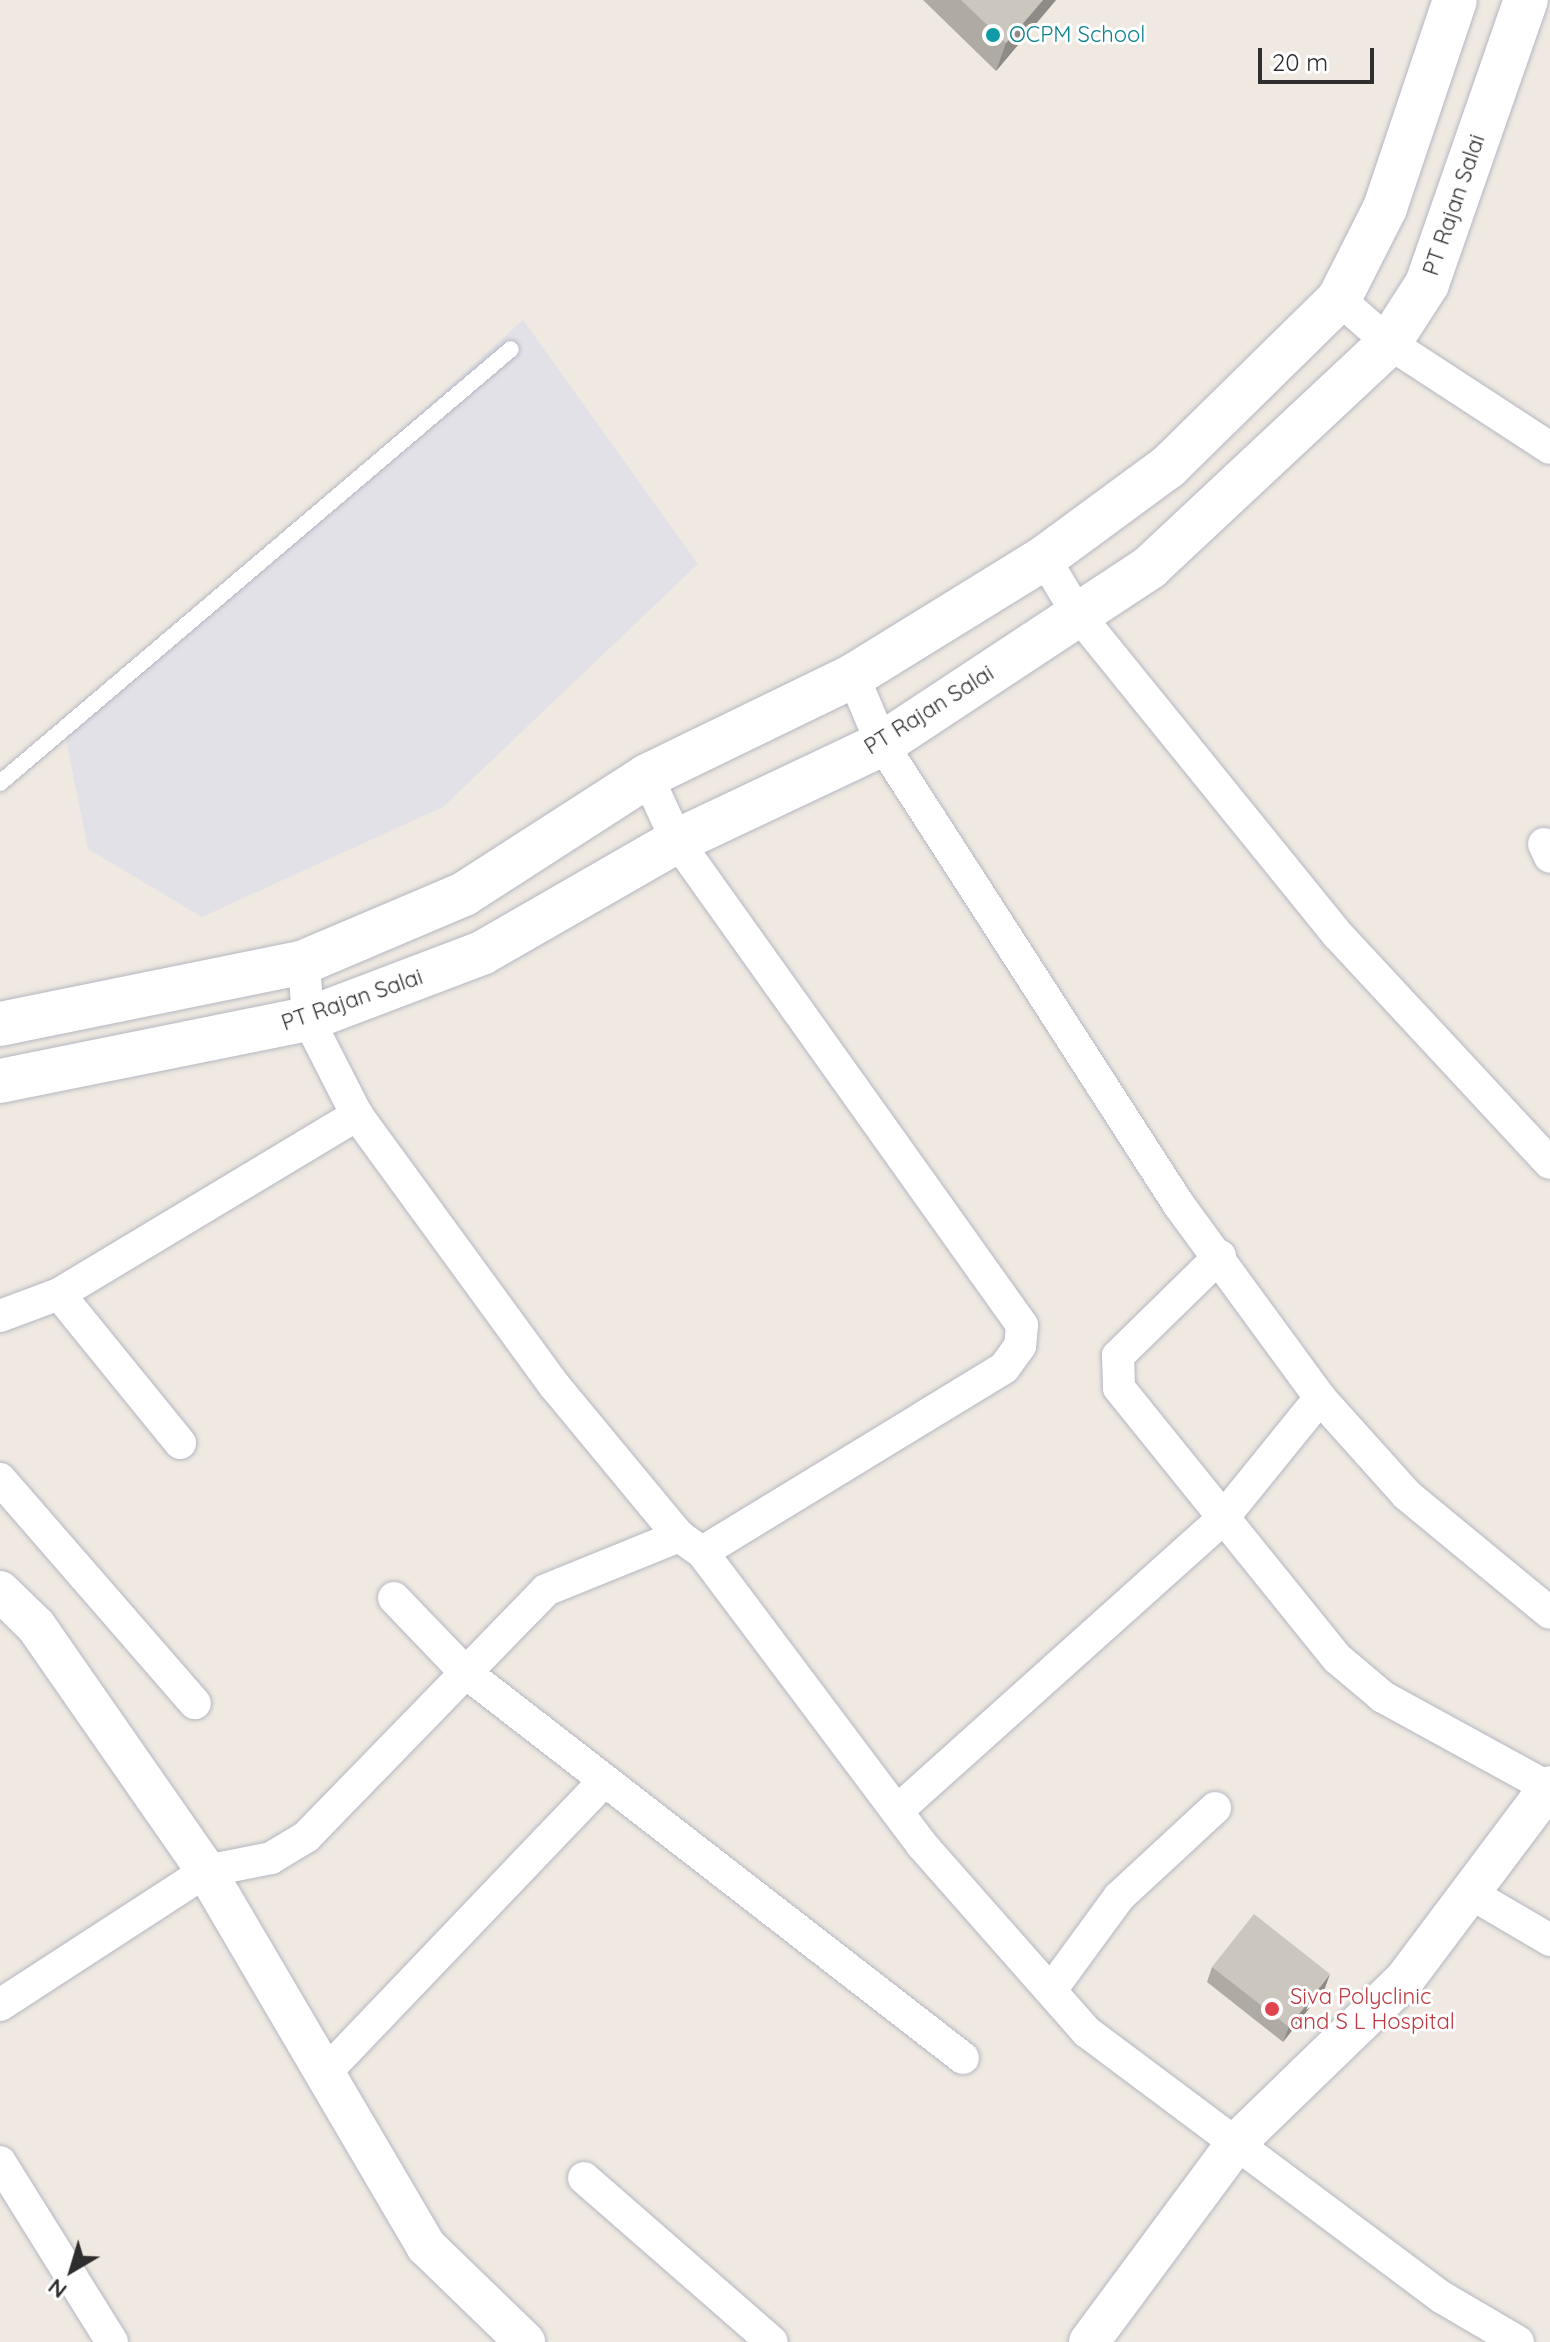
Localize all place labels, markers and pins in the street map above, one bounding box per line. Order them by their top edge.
place label: OCPM School [1009,22,1145,48]
marker: OCPM School [984,26,1002,44]
place label: Siva Polyclinic and S L Hospital [1290,1983,1455,2034]
marker: Siva Polyclinic and S L Hospital [1261,1998,1283,2020]

